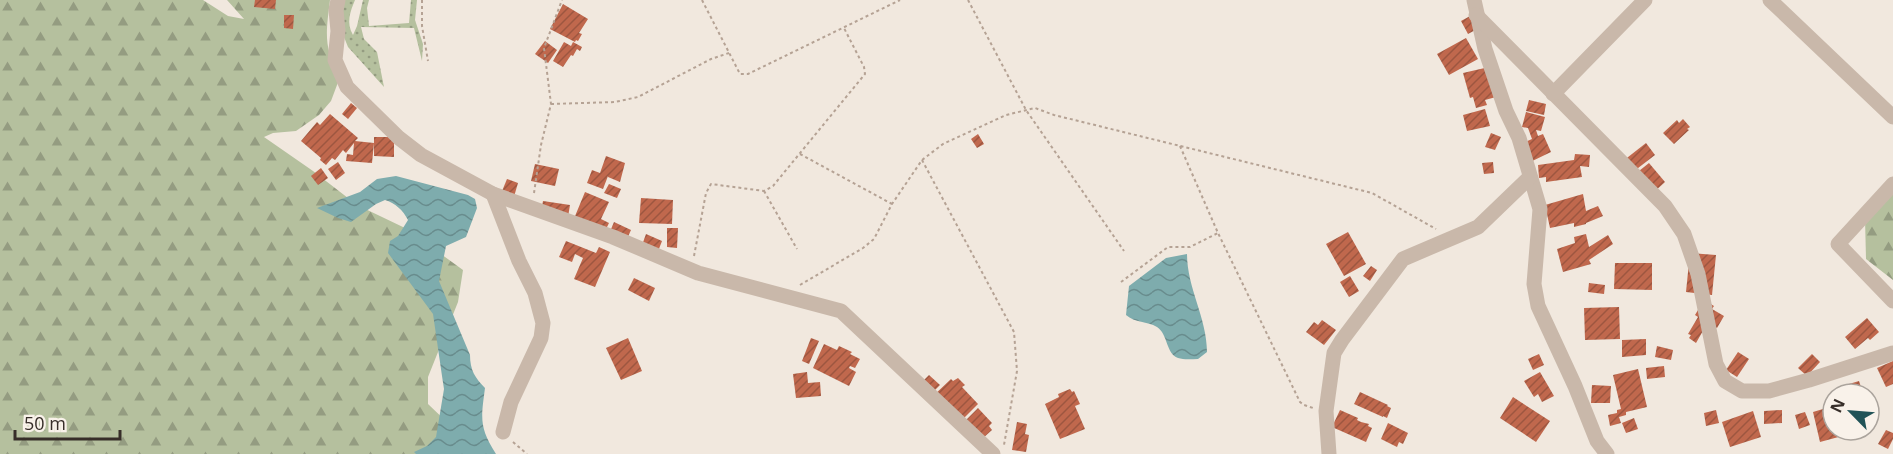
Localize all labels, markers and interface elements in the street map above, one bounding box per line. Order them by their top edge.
north arrow [1821,382,1881,442]
text: N [1825,395,1850,416]
scale bar [15,403,120,441]
text: 50 m [24,411,66,435]

